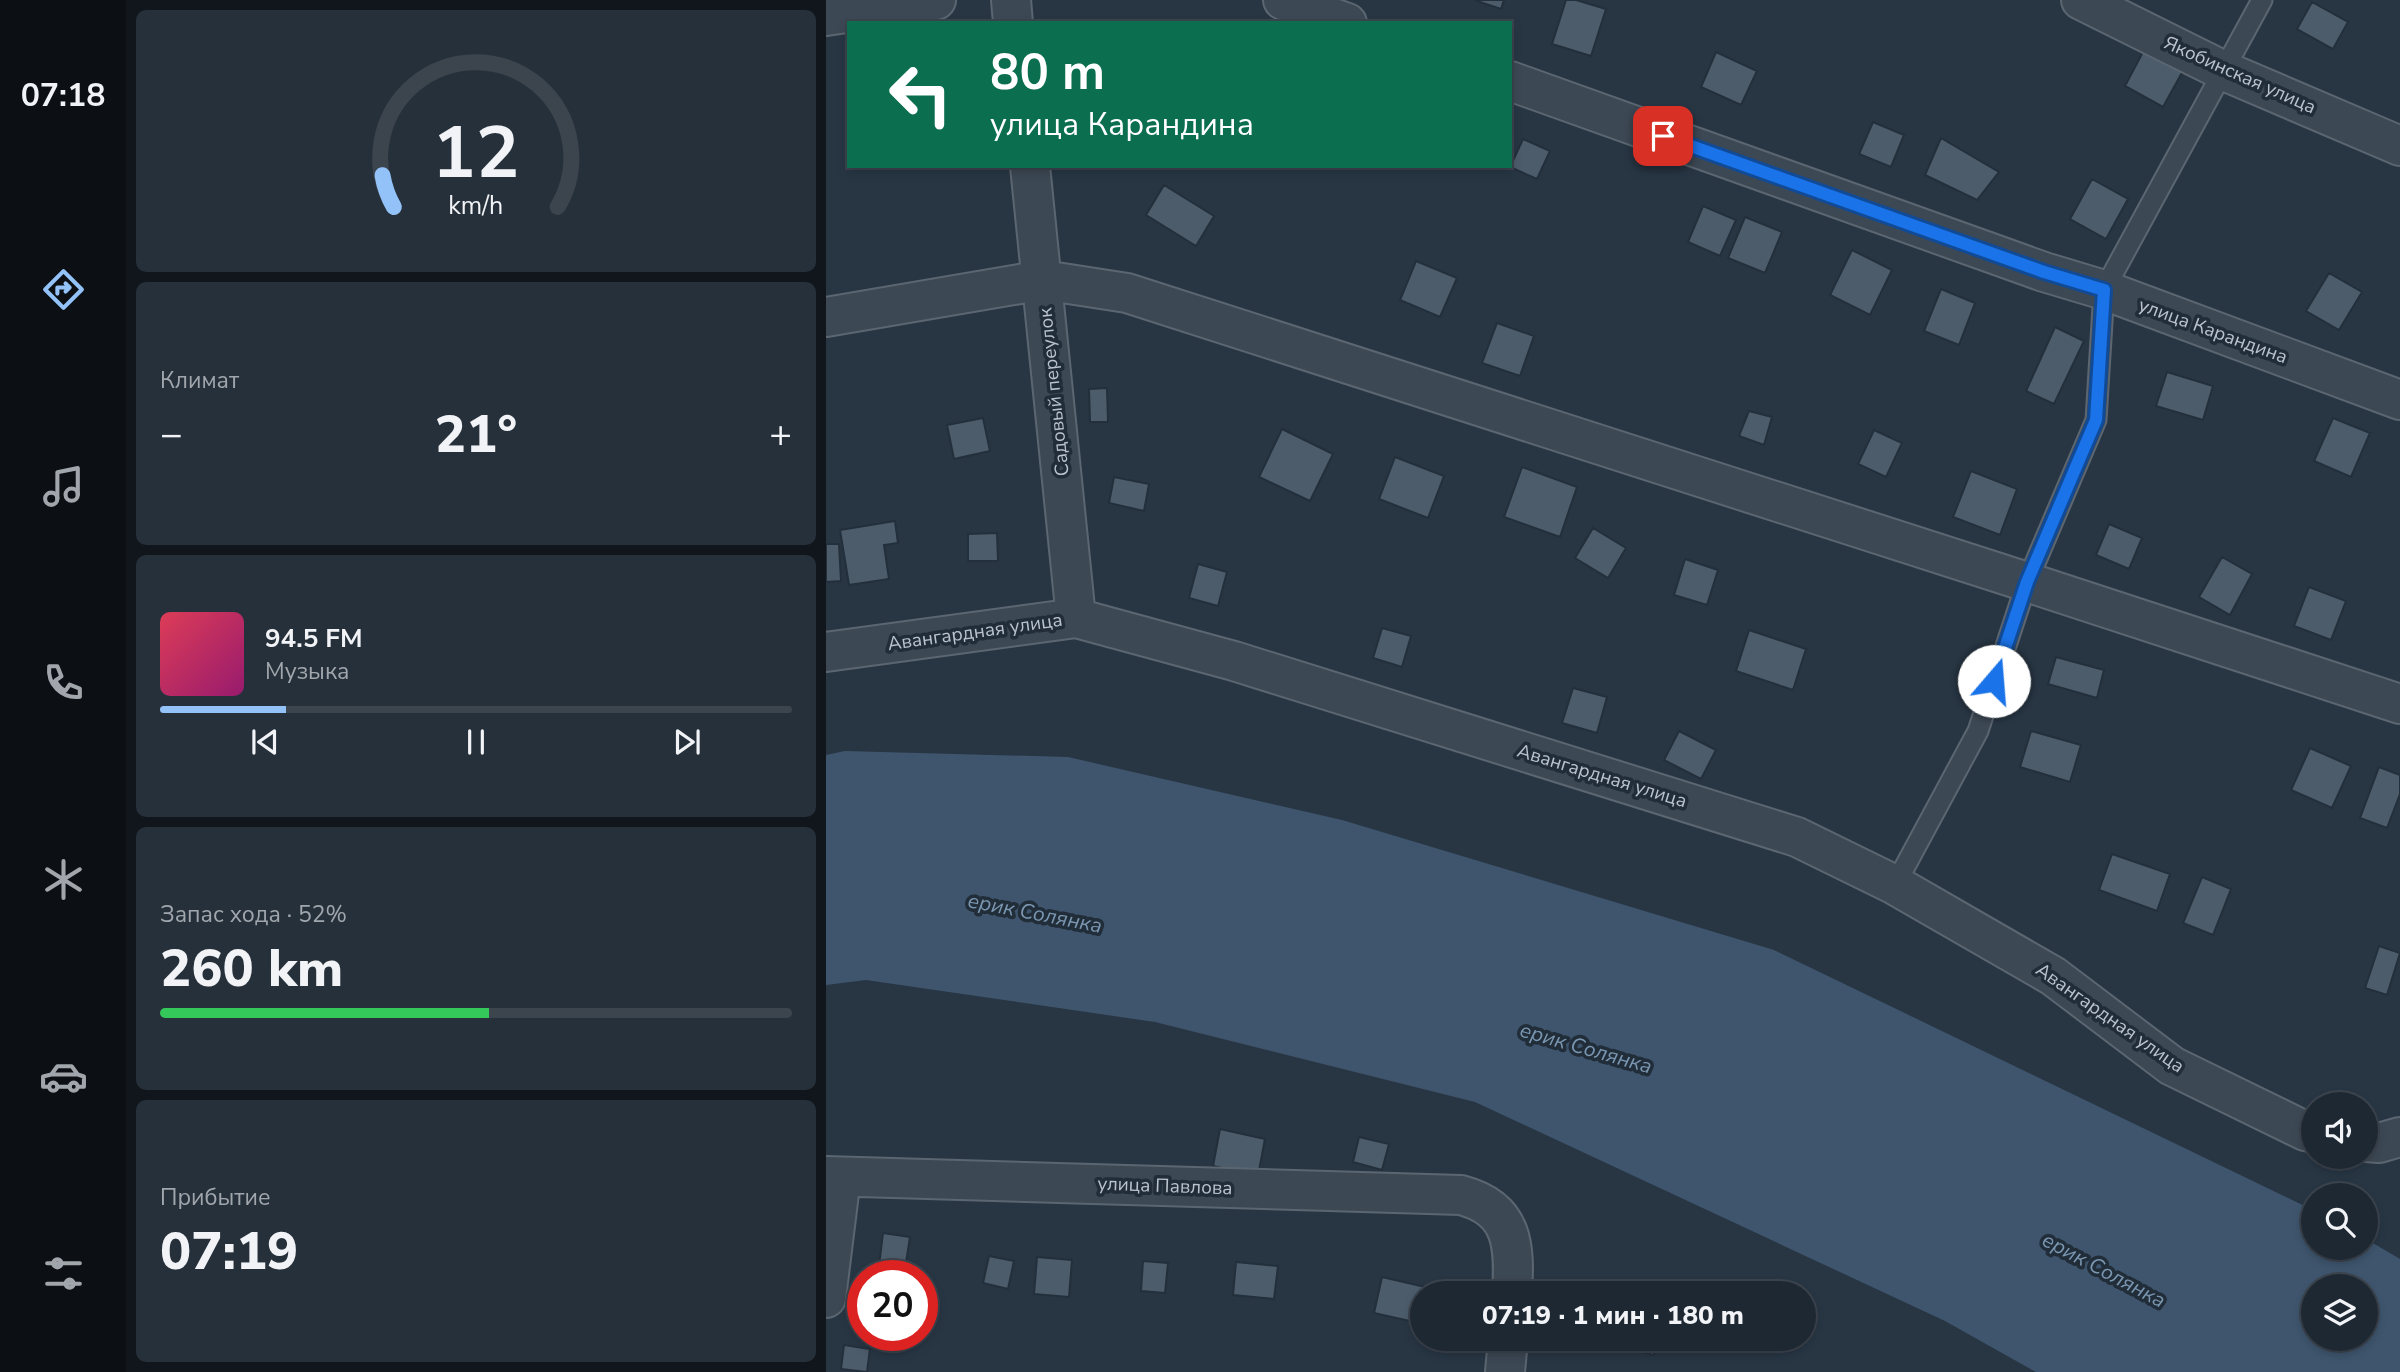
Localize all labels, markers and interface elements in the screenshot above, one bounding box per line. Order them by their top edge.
street label: Якобинская улица [2160,30,2320,120]
text: 80 m [990,39,1105,106]
icon: left [875,49,966,140]
text: 07:18 [21,74,105,117]
text: улица Карандина [990,103,1254,146]
text: 12 [432,104,520,204]
pin [1633,106,1693,166]
icon: arrive [1644,117,1682,155]
text: km/h [448,189,504,223]
icon: directions [39,265,88,314]
street label: улица Карандина [2135,292,2291,370]
street label: Садовый переулок [1032,307,1076,477]
text: Климат [160,365,239,396]
text: 21° [435,399,517,470]
text: − [160,409,183,460]
text: + [769,409,792,460]
icon: music [39,462,88,511]
street label: Авангардная улица [886,607,1064,657]
text: 94.5 FM [265,621,362,656]
position arrow [1957,644,2031,718]
text: Музыка [265,656,349,687]
icon: phone [39,658,88,707]
icon: previous [246,723,284,761]
icon: pause [457,723,495,761]
icon: next [668,723,706,761]
street label: Авангардная улица [1514,738,1690,814]
icon: climate [39,855,88,904]
water label: ерик Солянка [965,886,1105,940]
text: Запас хода · 52% [160,899,347,930]
text: 260 km [160,933,343,1004]
street label: Авангардная улица [2030,957,2190,1079]
water label: ерик Солянка [1517,1016,1655,1080]
icon: car [39,1052,88,1101]
map controls [2301,1092,2378,1351]
button: sound [2301,1092,2378,1169]
street label: улица Павлова [1097,1171,1233,1201]
text: Прибытие [160,1182,270,1213]
button: search [2301,1183,2378,1260]
text: 07:19 [160,1216,298,1287]
water label: ерик Солянка [2037,1226,2171,1314]
icon: filters [39,1249,88,1298]
speed limit sign: 20 [847,1260,938,1351]
button: layers [2301,1274,2378,1351]
text: 07:19 · 1 мин · 180 m [1482,1298,1744,1333]

